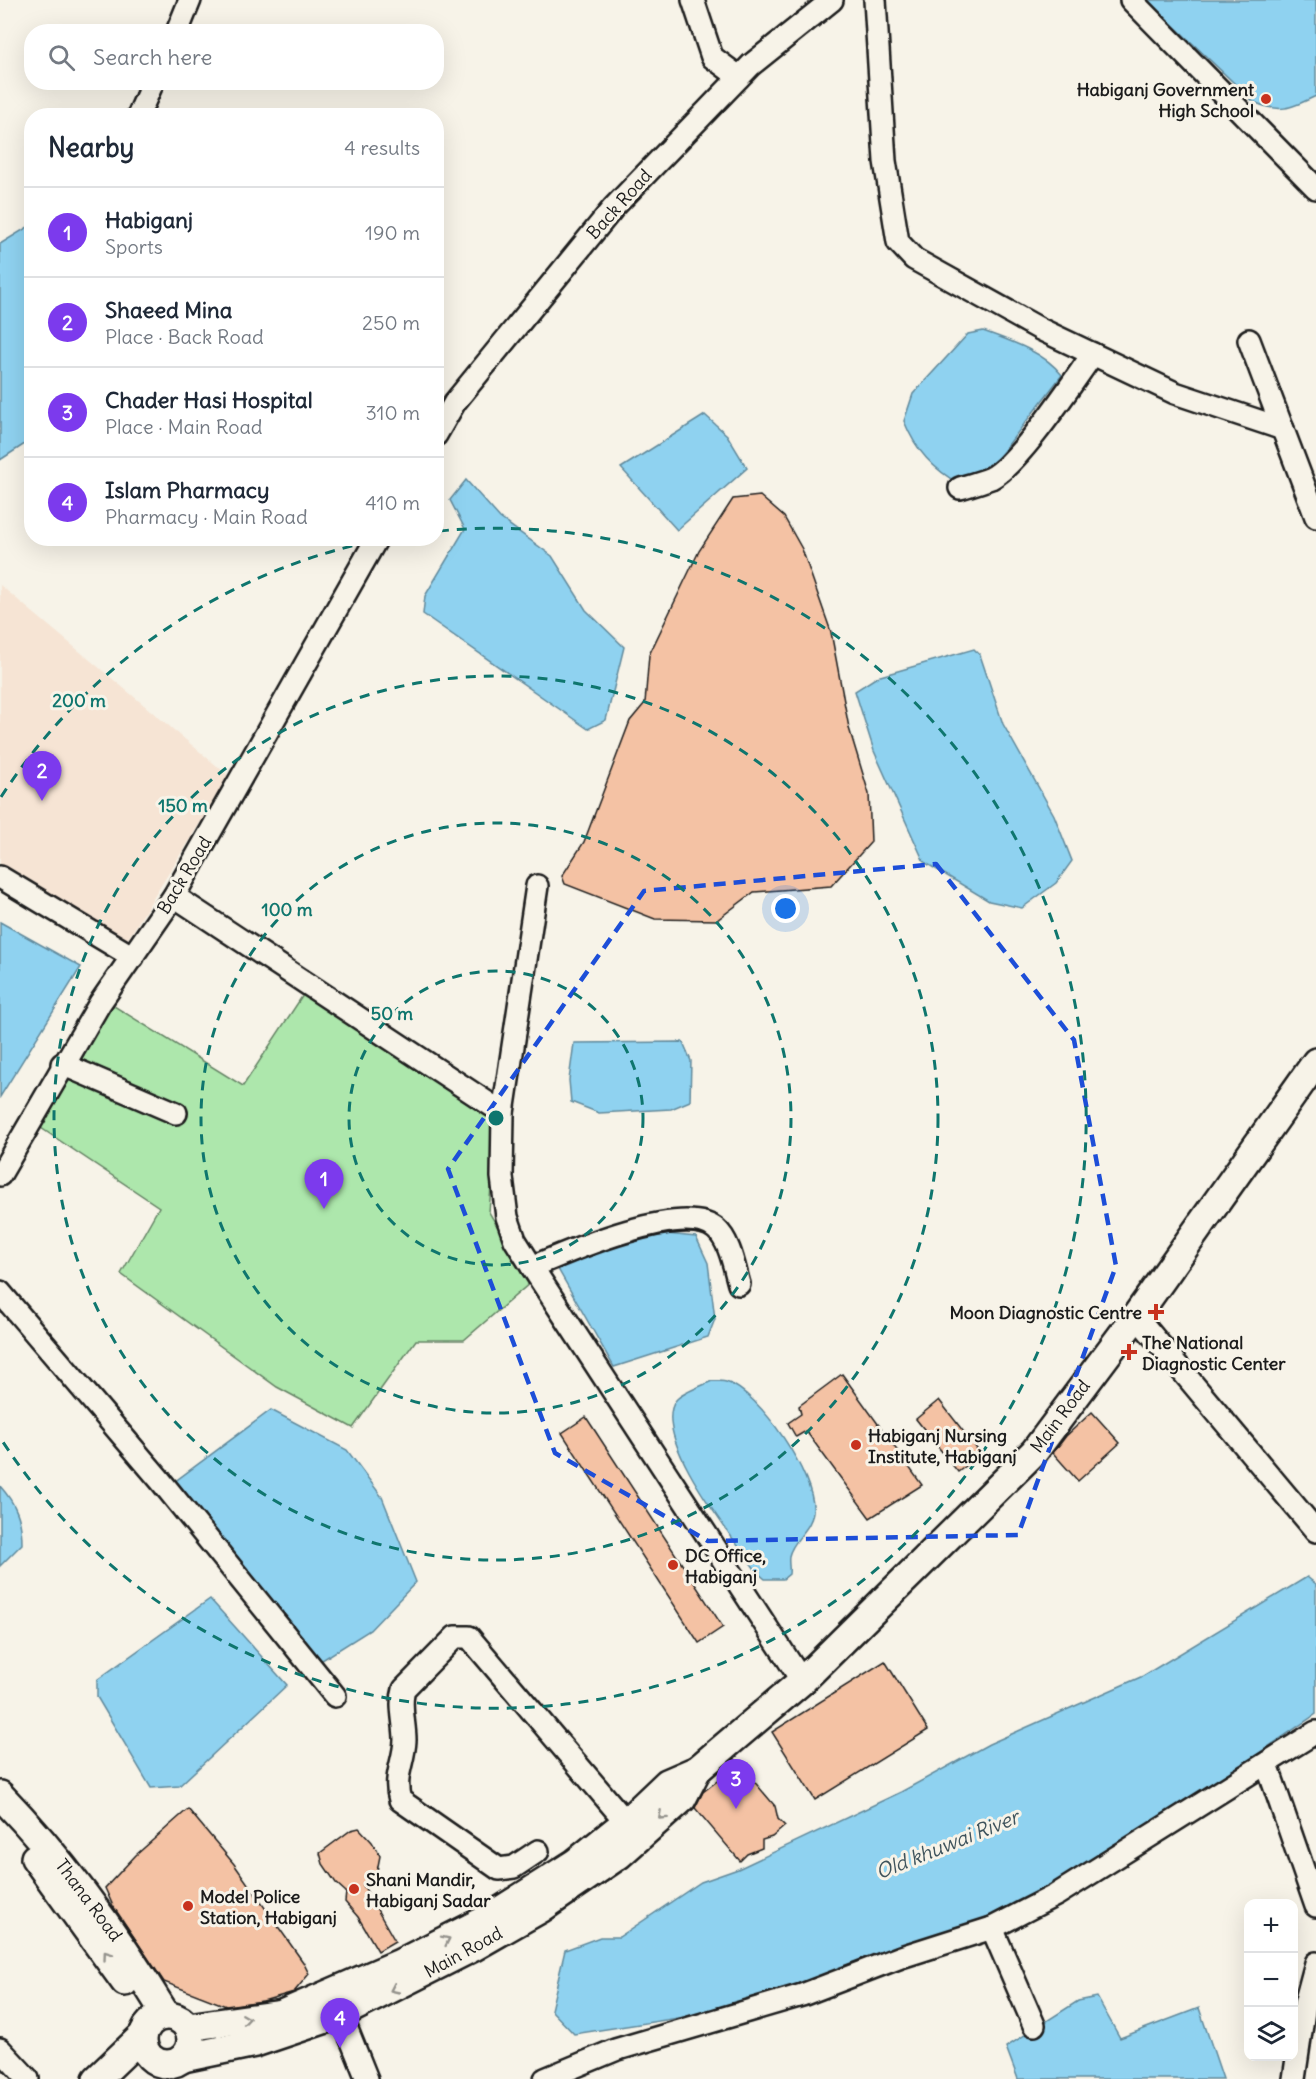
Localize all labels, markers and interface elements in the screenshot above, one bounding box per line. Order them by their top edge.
search box [24,24,444,90]
icon: search [45,41,78,74]
text: Search here [93,43,212,71]
place label: Habiganj Government High School [1077,78,1255,122]
marker: Habiganj Government High School [1259,92,1273,106]
text: Nearby [48,131,134,164]
text: 4 results [344,135,420,160]
street label: Back Road [581,164,657,244]
text: Habiganj [105,206,193,234]
text: 1 [64,220,71,245]
text: 190 m [365,220,420,245]
text: Sports [105,234,163,259]
text: Shaeed Mina [105,296,232,324]
text: 2 [62,310,73,335]
text: 250 m [362,310,420,335]
text: Place · Back Road [105,324,264,349]
text: Chader Hasi Hospital [105,386,313,414]
text: 3 [62,400,73,425]
text: 310 m [365,400,420,425]
text: Place · Main Road [105,414,263,439]
text: Islam Pharmacy [105,476,270,504]
text: 4 [62,490,73,515]
text: 410 m [365,490,420,515]
text: Pharmacy · Main Road [105,504,308,529]
text: 200 m [52,689,106,712]
pin: 2 [22,752,62,801]
text: 150 m [158,794,208,817]
street label: Back Road [152,832,216,918]
your location [771,894,800,923]
text: 100 m [262,898,313,921]
text: 50 m [371,1002,413,1025]
centre of rings [486,1108,506,1128]
pin: 1 [304,1160,344,1209]
place label: Moon Diagnostic Centre [949,1301,1142,1324]
marker: Moon Diagnostic Centre [1147,1303,1165,1321]
place label: The National Diagnostic Center [1142,1331,1286,1375]
marker: The National Diagnostic Center [1120,1343,1138,1361]
street label: Main Road [1025,1375,1095,1457]
place label: Habiganj Nursing Institute, Habiganj [868,1424,1017,1468]
marker: Habiganj Nursing Institute, Habiganj [849,1438,863,1452]
place label: DC Office, Habiganj [685,1544,766,1588]
marker: DC Office, Habiganj [666,1558,680,1572]
pin: 3 [716,1760,756,1809]
water label: Old khuwai River [872,1803,1025,1884]
one-way arrow [659,1809,669,1820]
street label: Thana Road [51,1854,128,1946]
place label: Shani Mandir, Habiganj Sadar [366,1868,491,1912]
marker: Shani Mandir, Habiganj Sadar [347,1882,361,1896]
place label: Model Police Station, Habiganj [200,1885,337,1929]
marker: Model Police Station, Habiganj [181,1899,195,1913]
map controls [1244,1899,1298,2061]
button: + [1244,1899,1298,1953]
street label: Main Road [420,1921,506,1983]
one-way arrow [439,1936,450,1947]
one-way arrow [103,1950,114,1961]
button: − [1244,1953,1298,2007]
one-way arrow [389,1982,400,1994]
pin: 4 [320,1998,360,2048]
button: layers [1244,2007,1298,2061]
one-way arrow [241,2013,250,2025]

